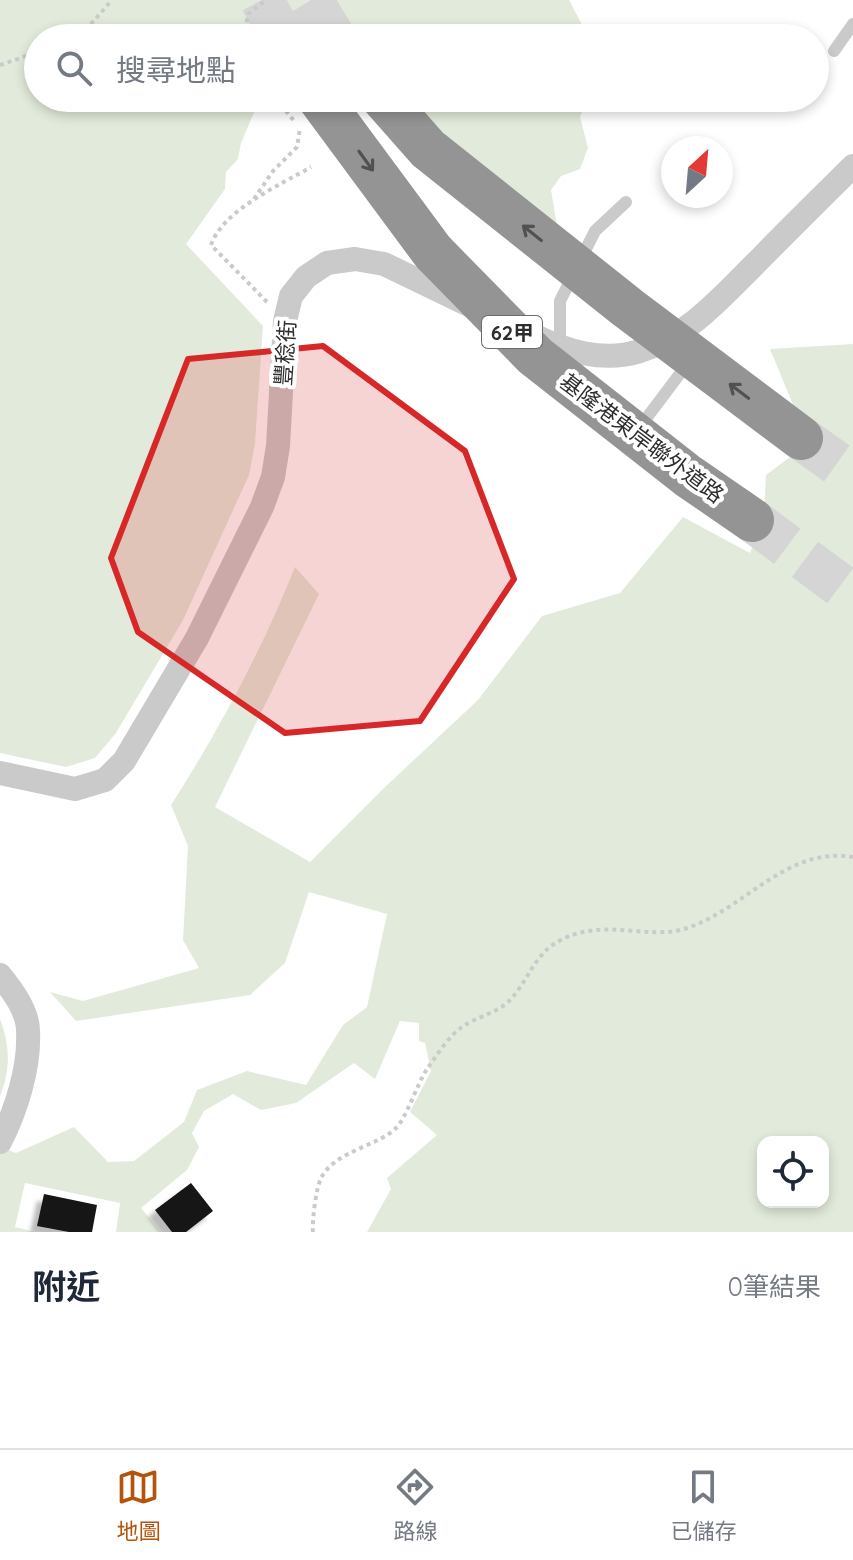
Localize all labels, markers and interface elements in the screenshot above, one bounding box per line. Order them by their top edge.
search box [24,24,829,112]
icon: search [52,46,96,90]
text: 搜尋地點 [116,51,236,89]
north arrow [661,136,733,208]
one-way arrow [357,149,374,171]
one-way arrow [522,225,543,242]
road number: 62甲 [482,316,542,348]
street label: 豐稔街 [269,319,301,387]
street label: 基隆港東岸聯外道路 [555,367,729,509]
one-way arrow [729,382,750,399]
map controls [757,1136,829,1208]
button: locate [757,1136,829,1208]
text: 附近 [32,1265,100,1308]
text: 0筆結果 [728,1270,821,1303]
tab: 地圖 [116,1465,161,1545]
tab: 路線 [393,1465,438,1545]
tab: 已儲存 [670,1465,737,1545]

